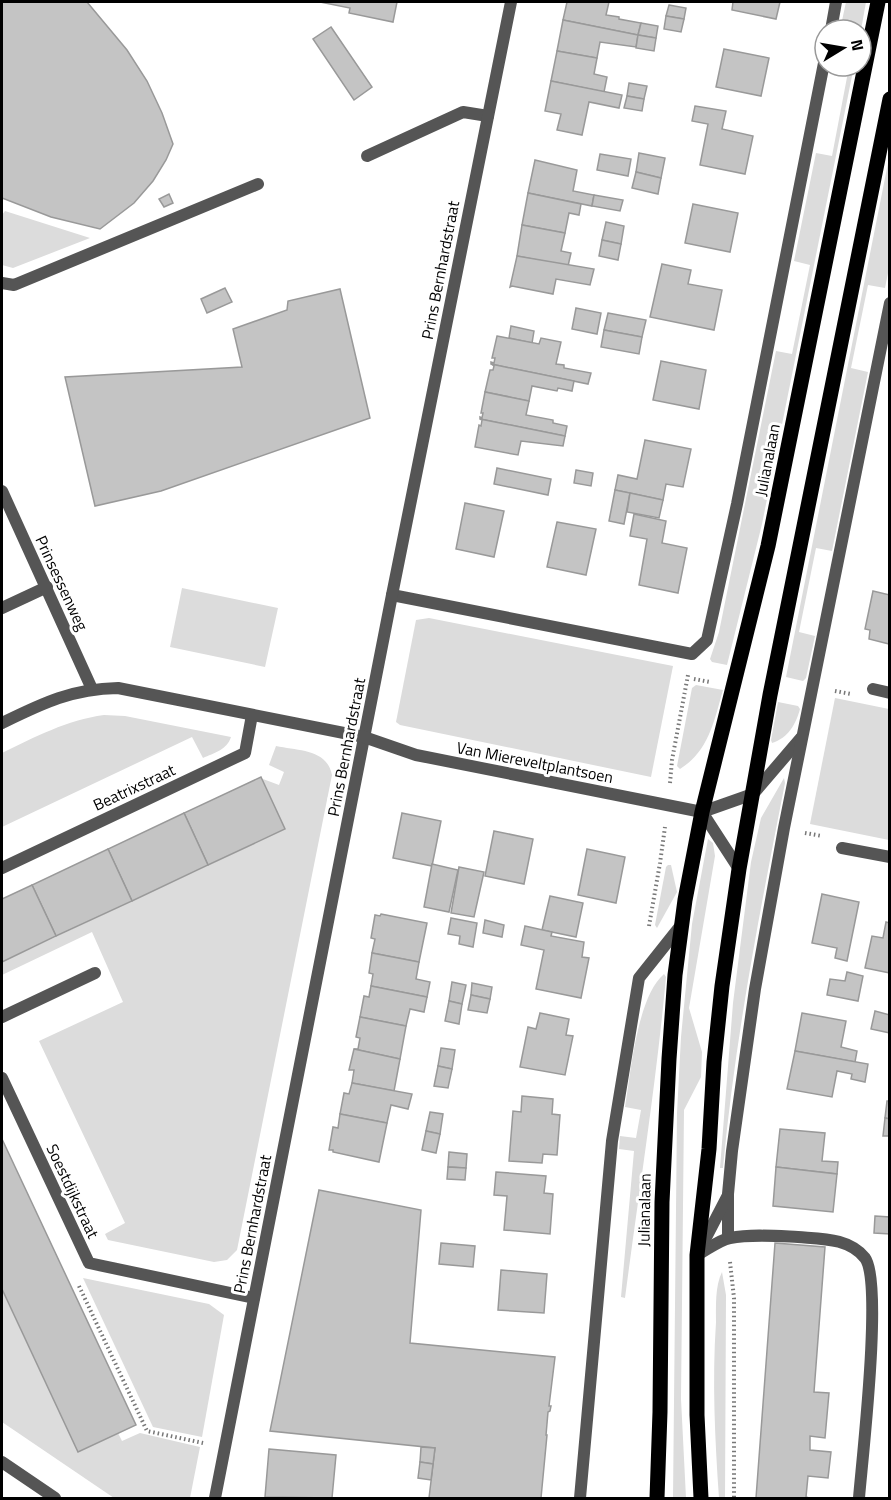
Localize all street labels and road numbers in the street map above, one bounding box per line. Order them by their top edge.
street label: Prins Bernhardstraat [415,198,465,341]
street label: Julianalaan [748,422,786,498]
street label: Prinsessenweg [29,531,95,635]
street label: Prins Bernhardstraat [321,675,371,818]
street label: Van Miereveltplantsoen [455,735,615,789]
street label: Beatrixstraat [89,757,179,816]
street label: Soestdijkstraat [41,1140,106,1242]
street label: Prins Bernhardstraat [227,1152,277,1295]
street label: Julianalaan [631,1173,657,1247]

